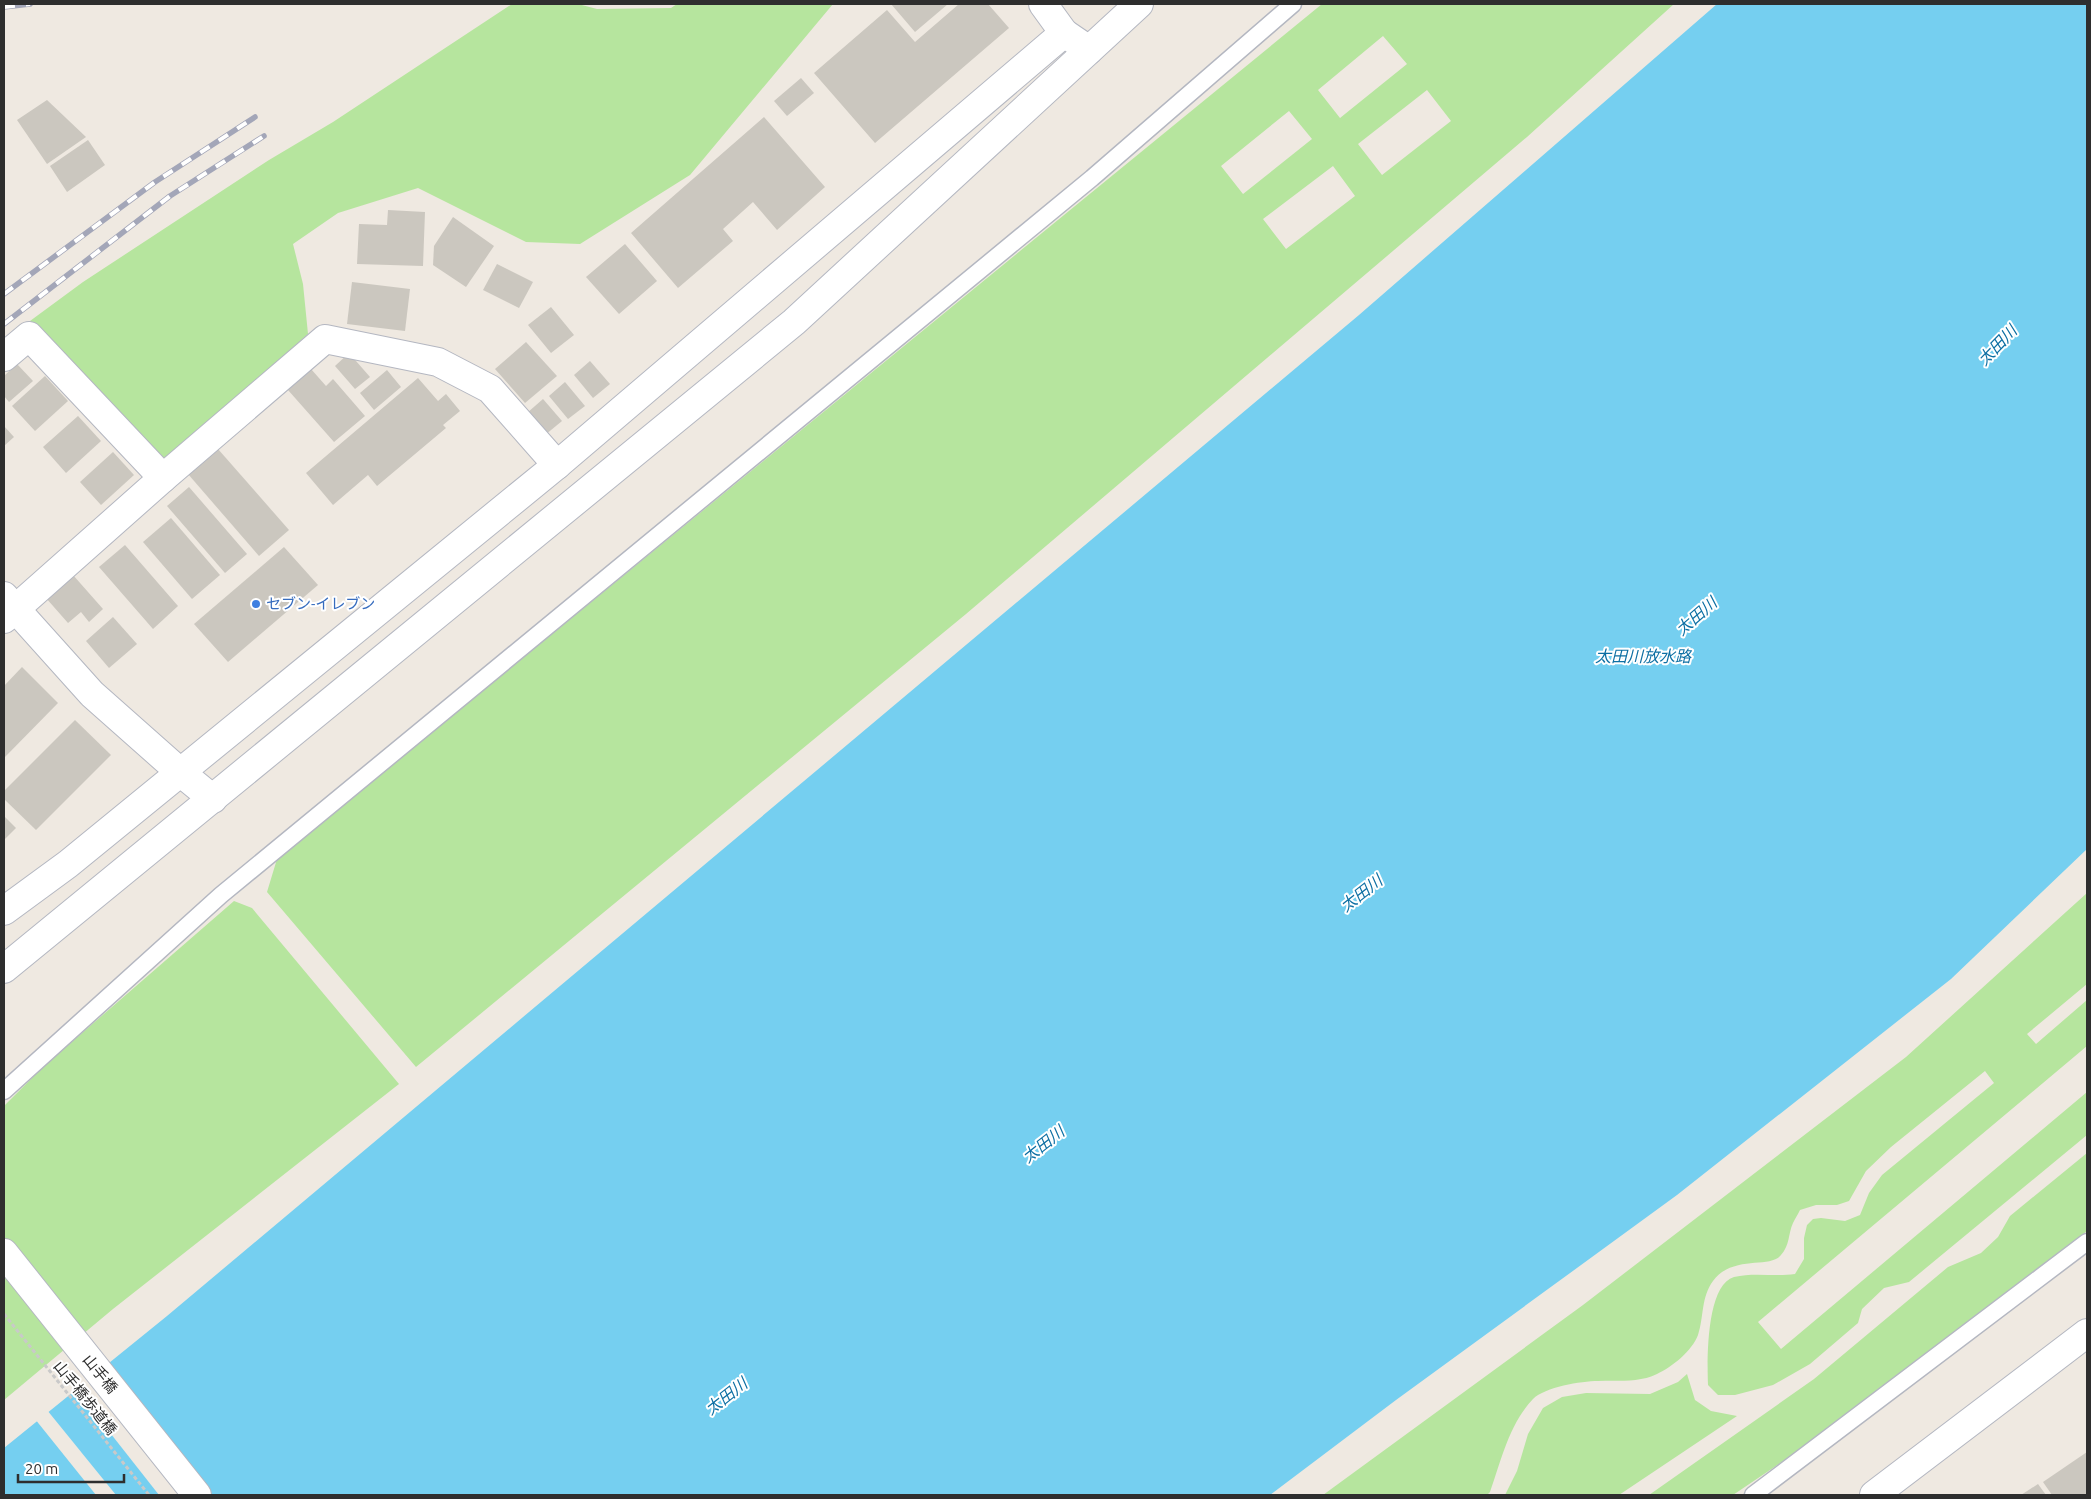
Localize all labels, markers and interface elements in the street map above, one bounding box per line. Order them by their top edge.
water label: 太田川 [1974,320,2022,369]
water label: 太田川 [1672,592,1722,639]
place label: セブン-イレブン [266,595,375,612]
marker: セブン-イレブン [250,598,262,610]
water label: 太田川放水路 [1595,647,1693,665]
water label: 太田川 [1337,870,1387,915]
water label: 太田川 [1019,1121,1069,1166]
street label: 山手橋 [80,1351,121,1397]
street label: 山手橋歩道橋 [50,1357,120,1438]
water label: 太田川 [702,1373,752,1418]
scale bar [18,1452,124,1484]
text: 20 m [25,1460,58,1477]

